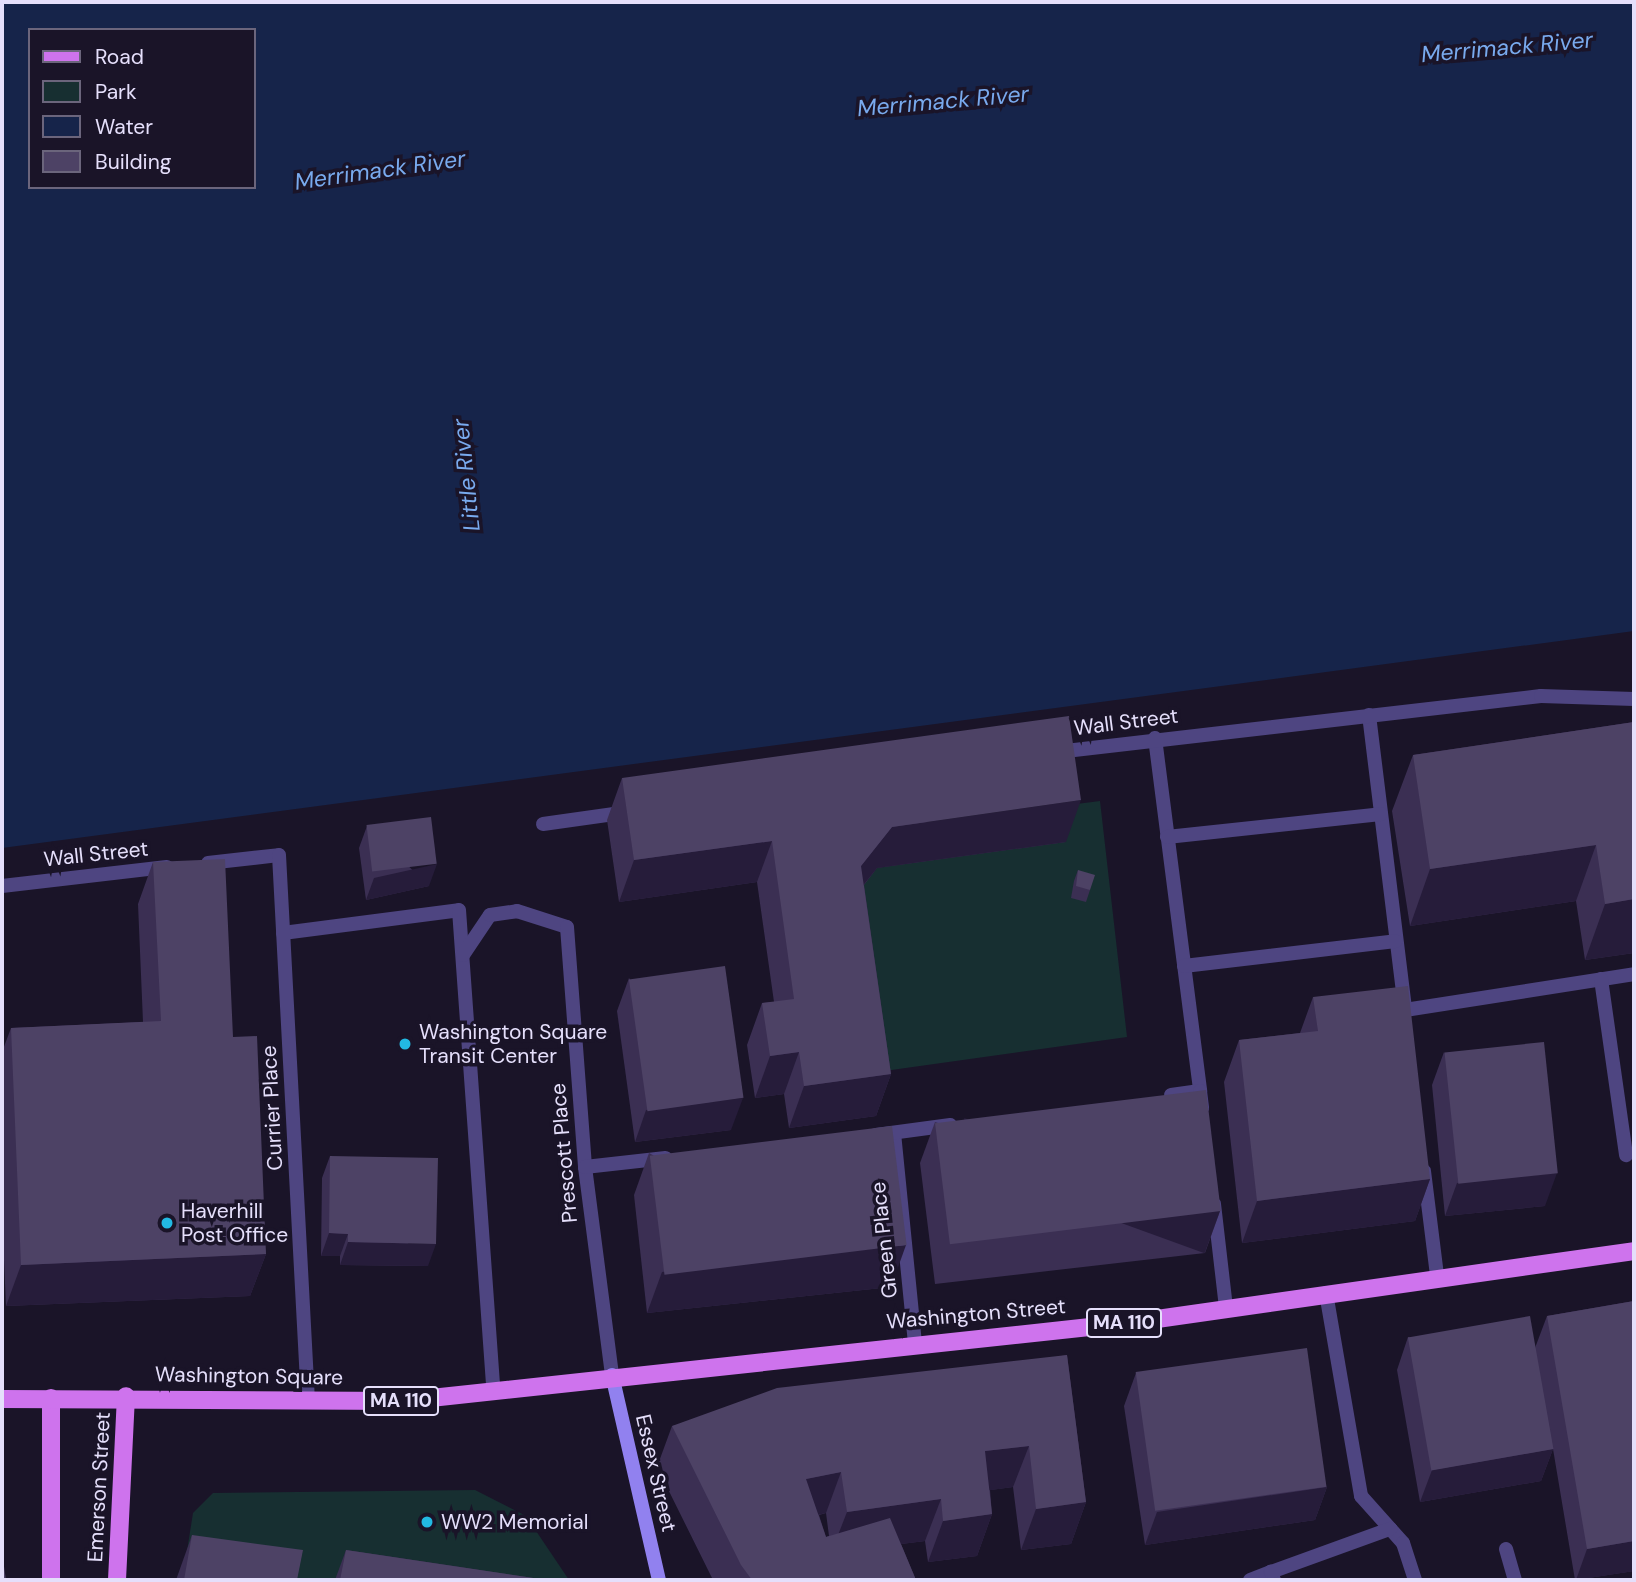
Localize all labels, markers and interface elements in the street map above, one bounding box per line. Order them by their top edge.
water label: Merrimack River [1420,26,1594,68]
legend [28,28,256,189]
text: Road [95,43,144,71]
text: Park [95,78,136,106]
water label: Merrimack River [856,80,1030,122]
text: Water [95,113,153,141]
water label: Merrimack River [293,144,467,196]
text: Building [95,148,171,176]
water label: Little River [446,417,486,533]
street label: Wall Street [1072,703,1180,741]
street label: Wall Street [42,836,150,872]
place label: Washington Square Transit Center [419,1019,607,1069]
marker: Washington Square Transit Center [397,1036,413,1052]
street label: Currier Place [256,1045,288,1171]
street label: Prescott Place [545,1082,583,1224]
street label: Green Place [865,1180,903,1300]
place label: Haverhill Post Office [181,1198,288,1248]
marker: Haverhill Post Office [159,1215,175,1231]
street label: Washington Street [885,1294,1067,1334]
road number: MA 110 [1086,1308,1162,1338]
street label: Washington Square [155,1362,343,1390]
road number: MA 110 [362,1386,440,1416]
street label: Emerson Street [82,1411,116,1563]
street label: Essex Street [630,1412,682,1534]
place label: WW2 Memorial [441,1509,588,1535]
marker: WW2 Memorial [419,1514,435,1530]

